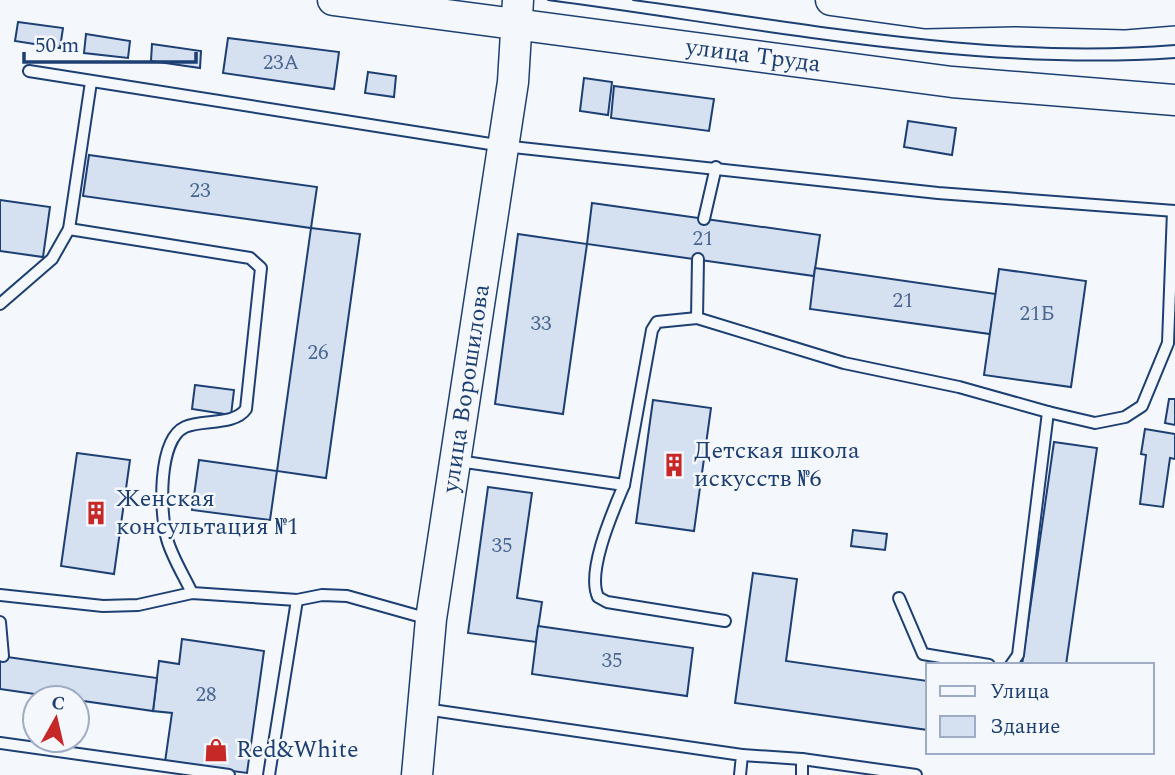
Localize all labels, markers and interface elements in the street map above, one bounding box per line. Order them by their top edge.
scale bar [24,21,196,65]
street label: улица Труда [683,29,823,82]
text: 50 m [35,30,79,62]
house number: 23А [263,47,300,79]
house number: 23 [190,175,211,207]
house number: 21 [693,223,714,255]
street label: улица Ворошилова [432,281,500,496]
house number: 21 [893,285,914,317]
house number: 21Б [1019,298,1055,330]
house number: 33 [531,308,552,340]
house number: 26 [308,337,329,369]
place label: Детская школа искусств №6 [694,433,860,497]
building icon: Детская школа искусств №6 [660,451,688,479]
place label: Женская консультация №1 [116,481,299,545]
building icon: Женская консультация №1 [82,499,110,527]
house number: 35 [492,530,513,562]
house number: 35 [602,645,623,677]
legend [926,663,1154,754]
text: Улица [990,676,1050,708]
house number: 28 [196,679,217,711]
north arrow [21,684,91,754]
text: С [49,688,67,719]
text: Здание [990,711,1060,743]
place label: Red&White [236,732,359,768]
shop icon: Red&White [202,736,230,764]

